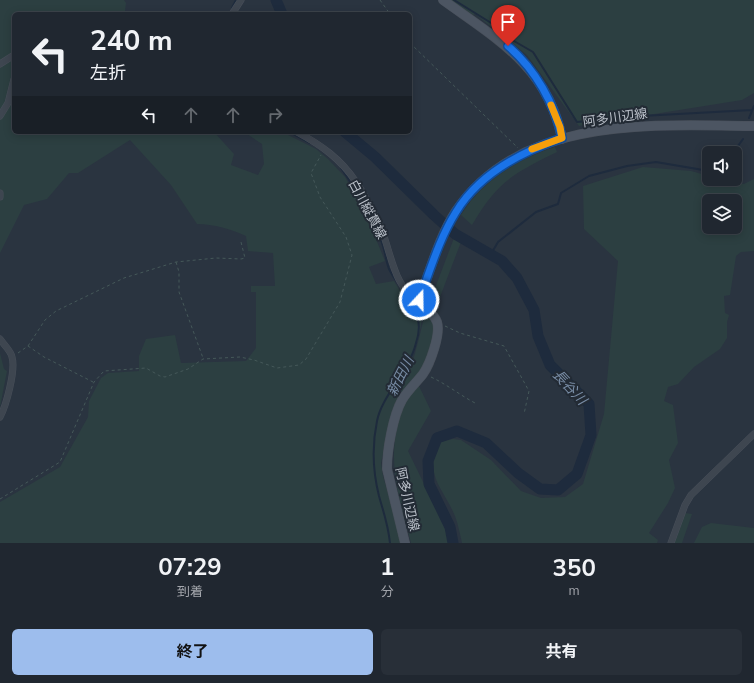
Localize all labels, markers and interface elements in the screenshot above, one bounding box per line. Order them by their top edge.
pin [491,5,525,46]
icon: arrive [497,11,519,33]
text: 240 m [90,22,173,60]
icon: left [24,28,76,80]
text: 左折 [90,61,126,85]
icon: left [138,104,160,126]
icon: ahead [180,104,202,126]
icon: ahead [222,104,244,126]
icon: right [264,104,286,126]
street label: 阿多川辺線 [582,105,649,131]
map controls [702,146,742,234]
button: sound [702,146,742,186]
street label: 白川縦貫線 [344,177,390,242]
button: layers [702,194,742,234]
position arrow [398,279,440,321]
water label: 新田川 [382,351,419,399]
water label: 長谷川 [548,366,592,411]
street label: 阿多川辺線 [391,466,423,533]
text: 07:29 [158,551,222,583]
text: 1 [380,551,394,583]
text: 350 [553,552,596,584]
text: m [569,582,580,600]
text: 到着 [177,583,203,601]
text: 分 [381,583,394,601]
button: 終了 [12,629,373,675]
button: 共有 [381,629,742,675]

